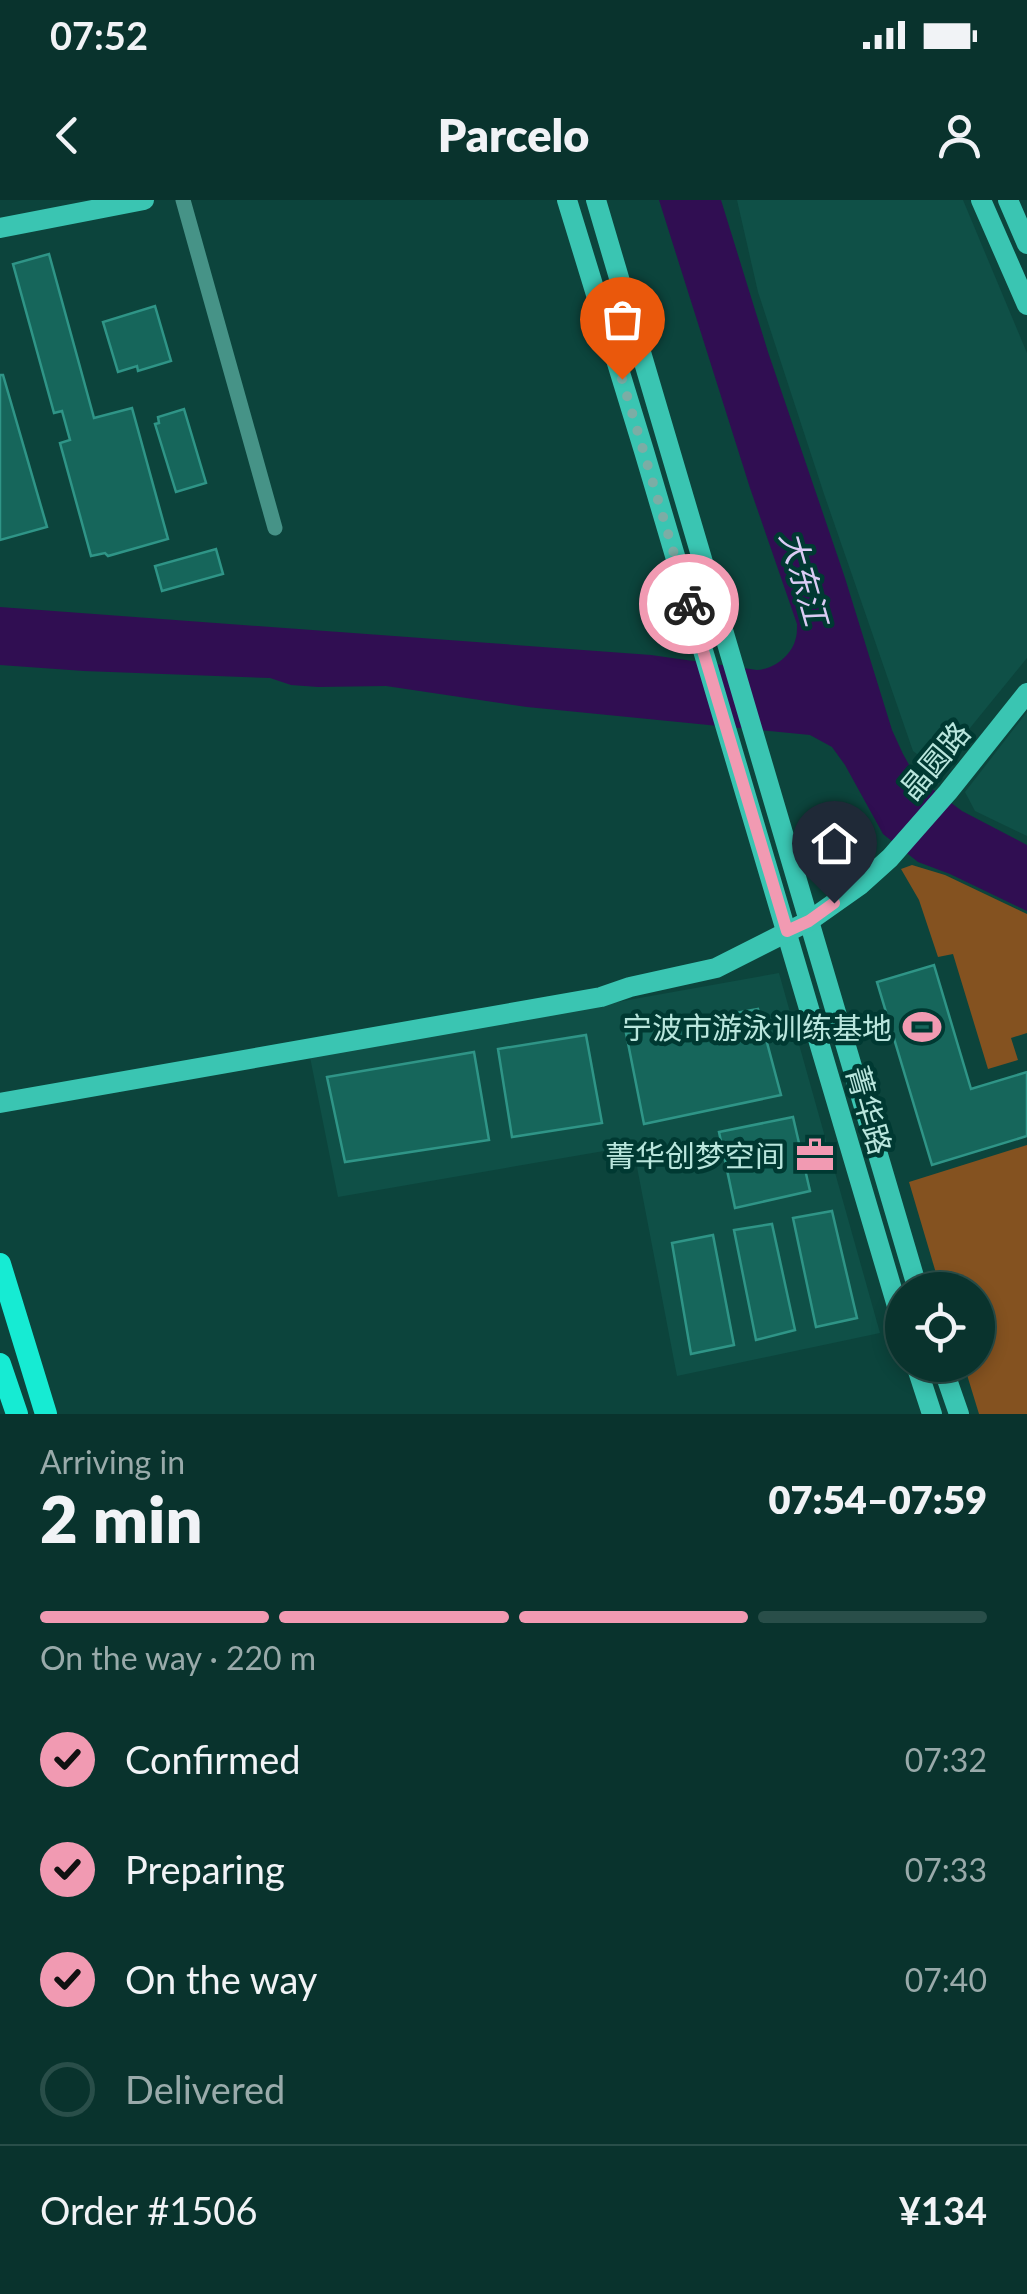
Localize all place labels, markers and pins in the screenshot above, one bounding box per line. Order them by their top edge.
pin [580,277,665,380]
pin [792,801,877,904]
sports icon: 宁波市游泳训练基地 [901,1006,943,1048]
place label: 宁波市游泳训练基地 [622,1009,892,1045]
office icon: 菁华创梦空间 [794,1134,836,1176]
place label: 菁华创梦空间 [605,1137,785,1173]

